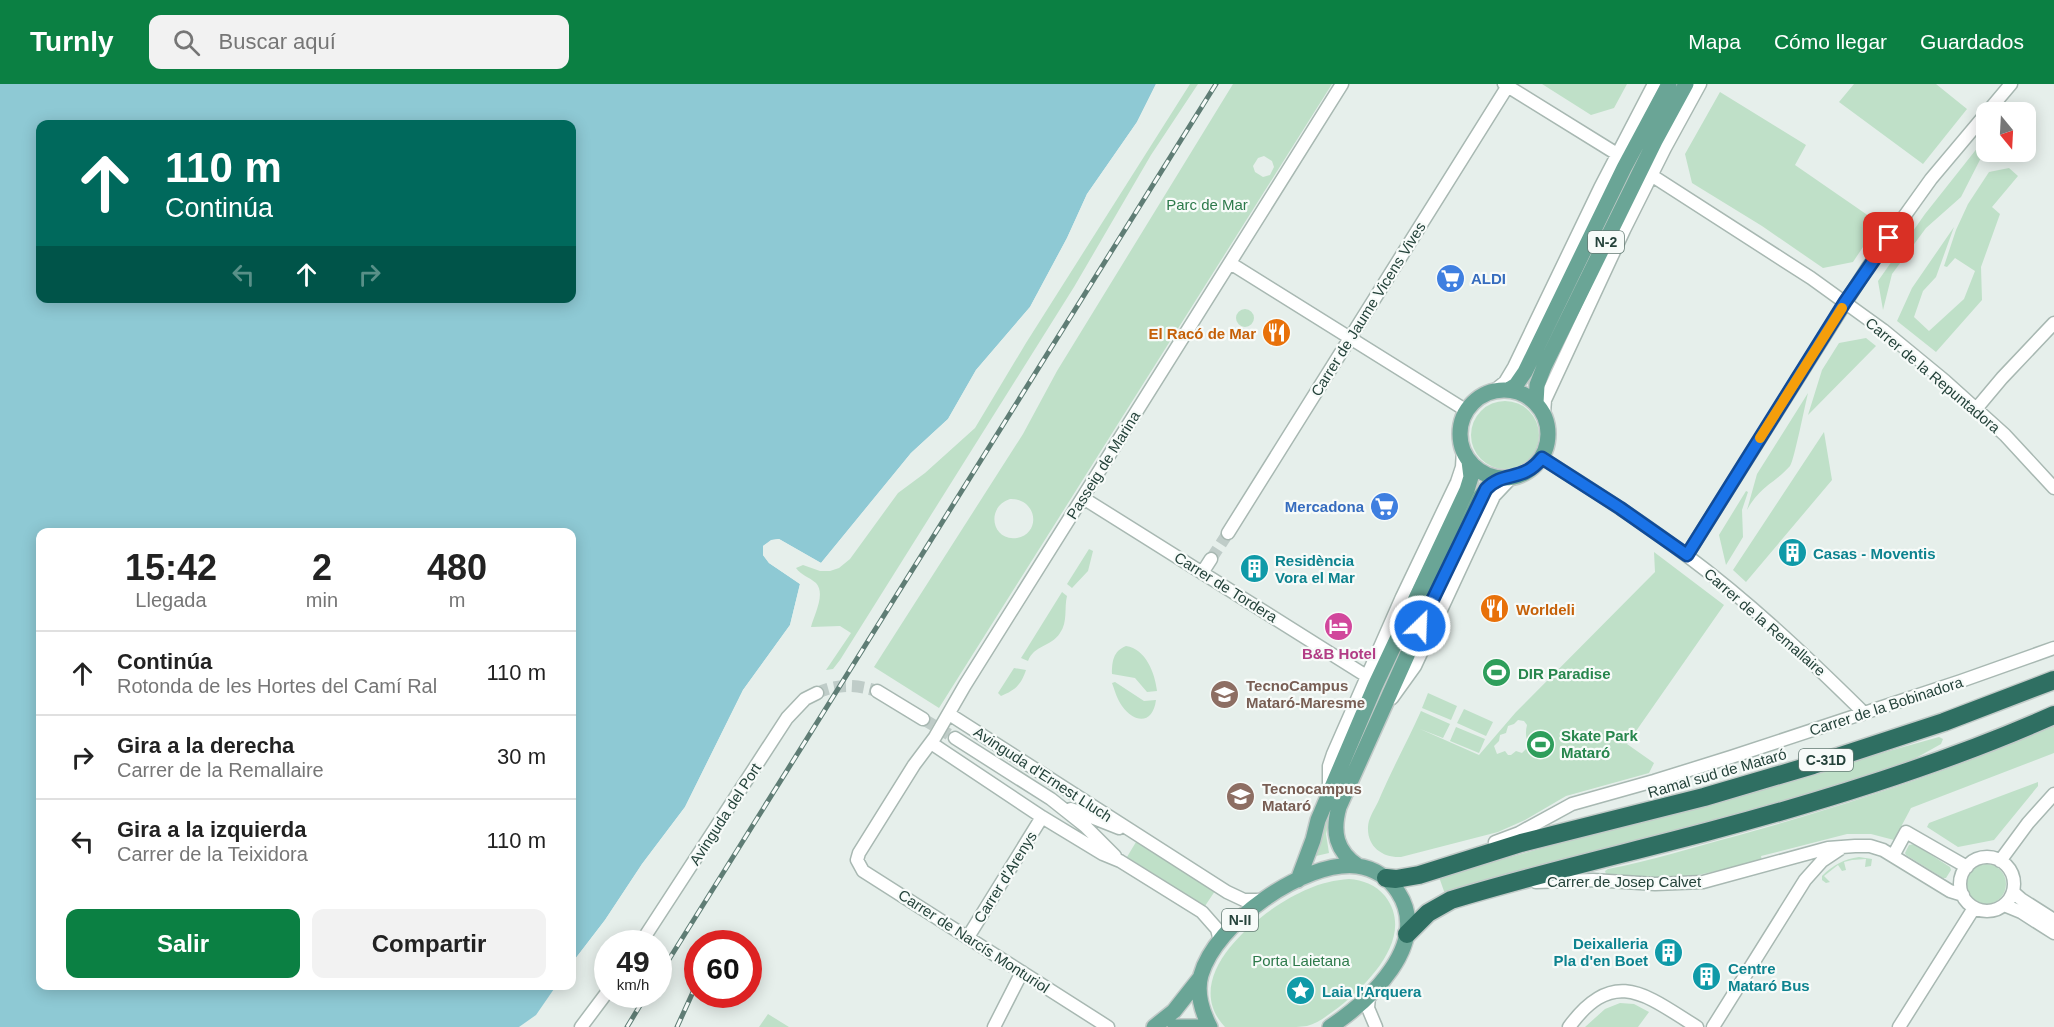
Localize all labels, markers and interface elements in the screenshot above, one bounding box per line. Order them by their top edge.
search box [149,15,569,69]
text: Turnly [30,26,113,57]
icon: search [170,26,203,59]
text: Buscar aquí [218,29,336,54]
text: Mapa [1688,30,1741,53]
text: Cómo llegar [1774,30,1887,53]
text: Guardados [1920,30,2024,53]
north arrow [1976,102,2036,162]
map controls [1976,102,2036,162]
icon: ahead [66,144,144,222]
text: 110 m [165,144,282,191]
text: Continúa [165,193,273,223]
park label: Parc de Mar [1166,196,1248,213]
pin [1863,212,1914,263]
street label: Carrer de Jaume Vicens Vives [1307,219,1429,399]
icon: arrive [1872,221,1905,254]
road number: N-2 [1588,231,1624,253]
icon: left [227,258,260,291]
icon: ahead [290,258,323,291]
icon: right [353,258,386,291]
supermarket icon: ALDI [1434,262,1466,294]
place label: ALDI [1471,270,1506,287]
street label: Carrer de la Repuntadora [1862,314,2004,437]
restaurant icon: El Racó de Mar [1261,317,1293,349]
place label: El Racó de Mar [1148,325,1256,342]
street label: Passeig de Marina [1063,407,1143,522]
supermarket icon: Mercadona [1369,490,1401,522]
place label: Mercadona [1285,498,1365,515]
building icon: Casas - Moventis [1776,537,1808,569]
place label: Casas - Moventis [1813,545,1936,562]
text: 15:42 [125,547,217,588]
text: 2 [312,547,332,588]
text: 480 [427,547,487,588]
street label: Carrer de Tordera [1171,548,1281,626]
place label: Residència Vora el Mar [1275,552,1355,586]
building icon: Residència Vora el Mar [1238,553,1270,585]
street label: Carrer de la Remallaire [1701,565,1829,679]
text: Llegada [135,589,207,611]
text: min [306,589,338,611]
text: m [449,589,465,611]
restaurant icon: Worldeli [1479,593,1511,625]
position arrow [1388,594,1452,658]
place label: Worldeli [1516,601,1575,618]
hotel icon: B&B Hotel [1323,610,1355,642]
place label: B&B Hotel [1302,645,1376,662]
text: Continúa [117,649,212,674]
icon: ahead [66,657,99,690]
sports icon: DIR Paradise [1481,657,1513,689]
text: 110 m [486,660,546,685]
place label: DIR Paradise [1518,665,1611,682]
street label: Carrer de la Bobinadora [1807,673,1965,739]
text: Rotonda de les Hortes del Camí Ral [117,675,437,697]
place label: TecnoCampus Mataró-Maresme [1246,677,1365,711]
school or university icon: TecnoCampus Mataró-Maresme [1209,678,1241,710]
street label: Avinguda d'Ernest Lluch [971,723,1115,825]
place label: Skate Park Mataró [1561,727,1638,761]
sports icon: Skate Park Mataró [1524,728,1556,760]
text: Gira a la derecha [117,733,294,758]
icon: right [66,741,99,774]
text: 30 m [497,744,546,769]
street label: Ramal sud de Mataró [1646,745,1788,801]
road number: C-31D [1799,749,1853,771]
text: Carrer de la Remallaire [117,759,324,781]
street label: Avinguda del Port [686,759,765,868]
place label: Tecnocampus Mataró [1262,780,1362,814]
school or university icon: Tecnocampus Mataró [1225,781,1257,813]
text: Gira a la izquierda [117,817,307,842]
icon: left [66,825,99,858]
text: 110 m [486,828,546,853]
street label: Carrer d'Arenys [970,828,1040,926]
text: Carrer de la Teixidora [117,843,308,865]
street label: Carrer de Josep Calvet [1547,873,1702,890]
street label: Carrer de Narcís Monturiol [895,886,1053,996]
button: Salir [66,909,300,978]
button: Compartir [312,909,546,978]
road number: N-II [1222,909,1258,931]
speed limit sign: 60 [684,930,762,1008]
place label: Deixalleria Pla d'en Boet [1554,935,1649,969]
building icon: Deixalleria Pla d'en Boet [1653,936,1685,968]
text: 49 [616,945,650,978]
park label: Porta Laietana [1252,952,1350,969]
place label: Centre Mataró Bus [1728,960,1810,994]
building icon: Centre Mataró Bus [1691,961,1723,993]
place icon: Laia l'Arquera [1285,975,1317,1007]
text: km/h [617,976,649,993]
place label: Laia l'Arquera [1322,983,1422,1000]

